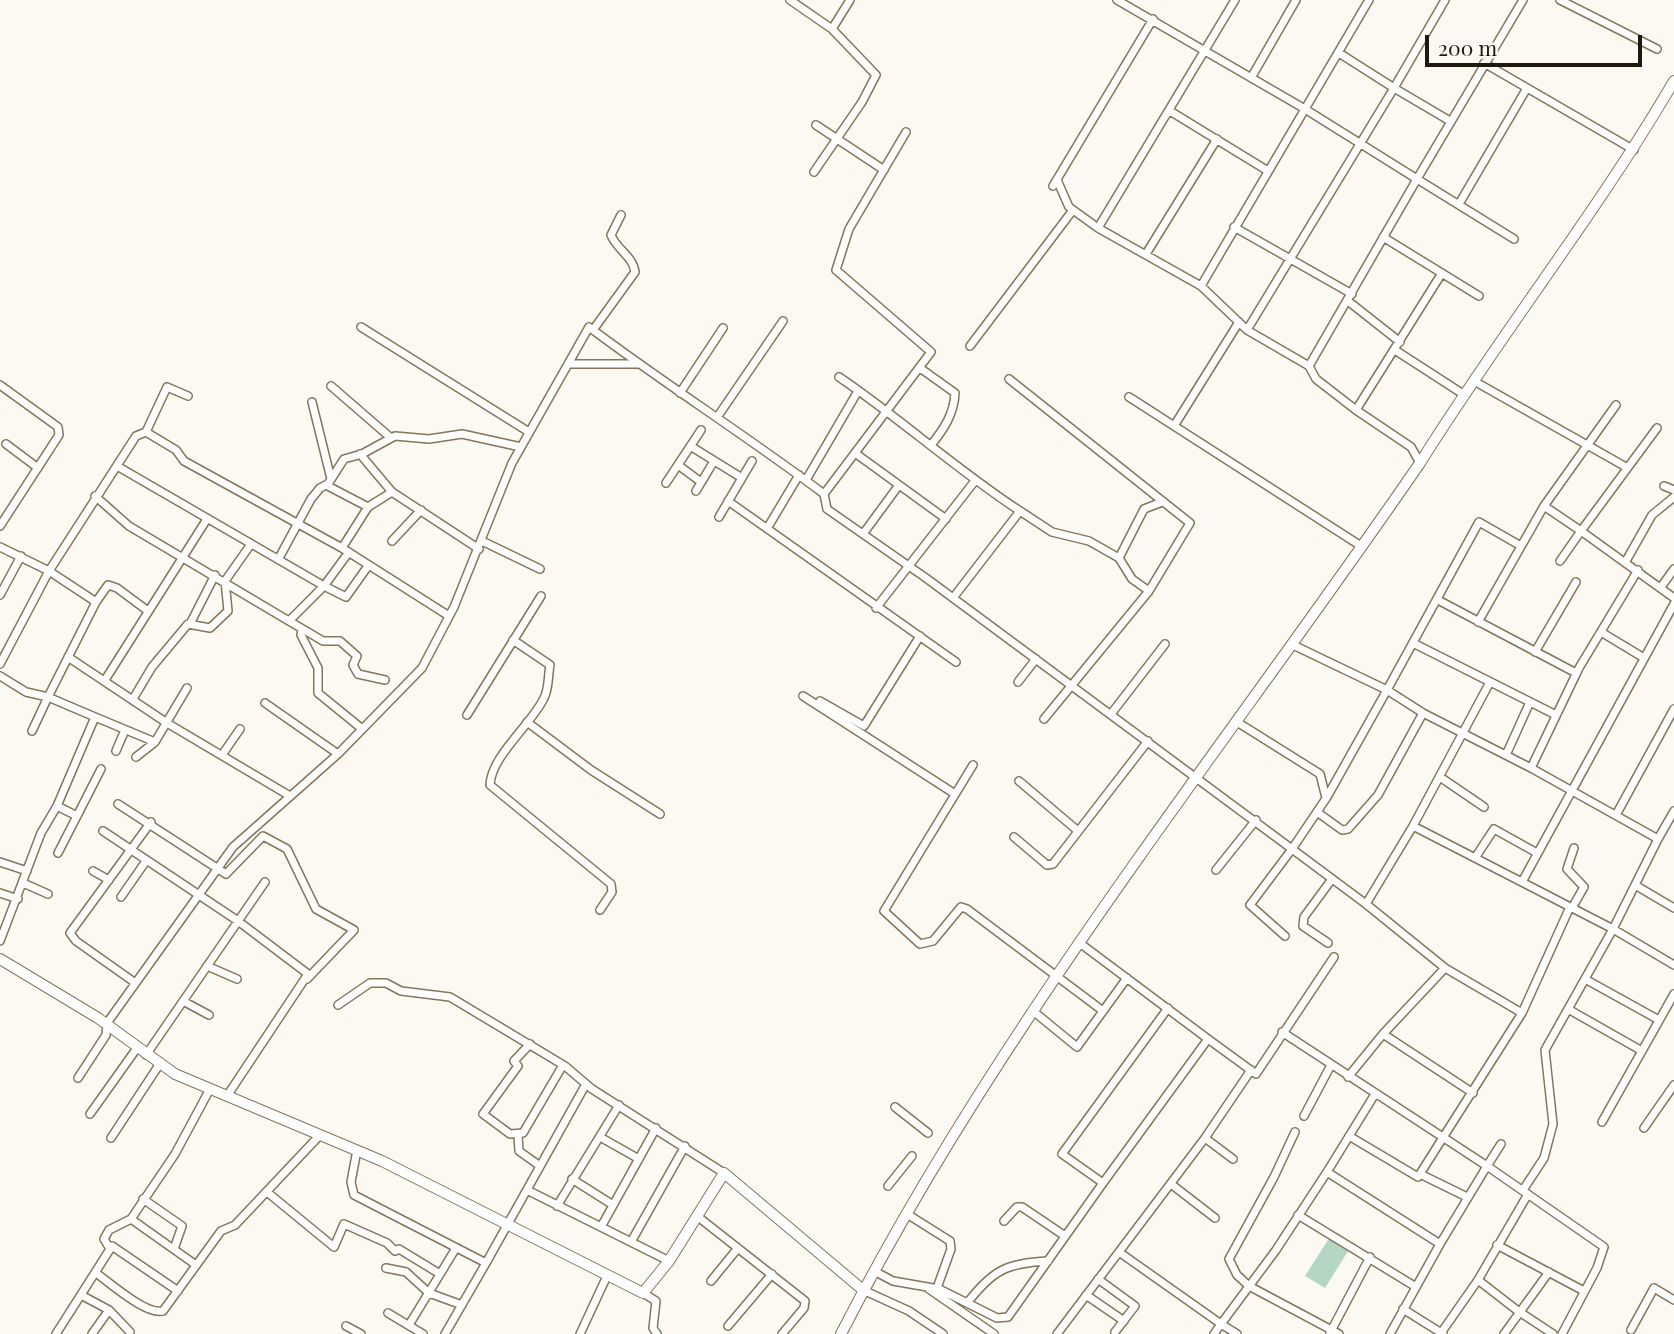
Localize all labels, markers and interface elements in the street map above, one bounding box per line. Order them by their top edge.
scale bar [1429,21,1646,65]
text: 200 m [1438,33,1497,61]

